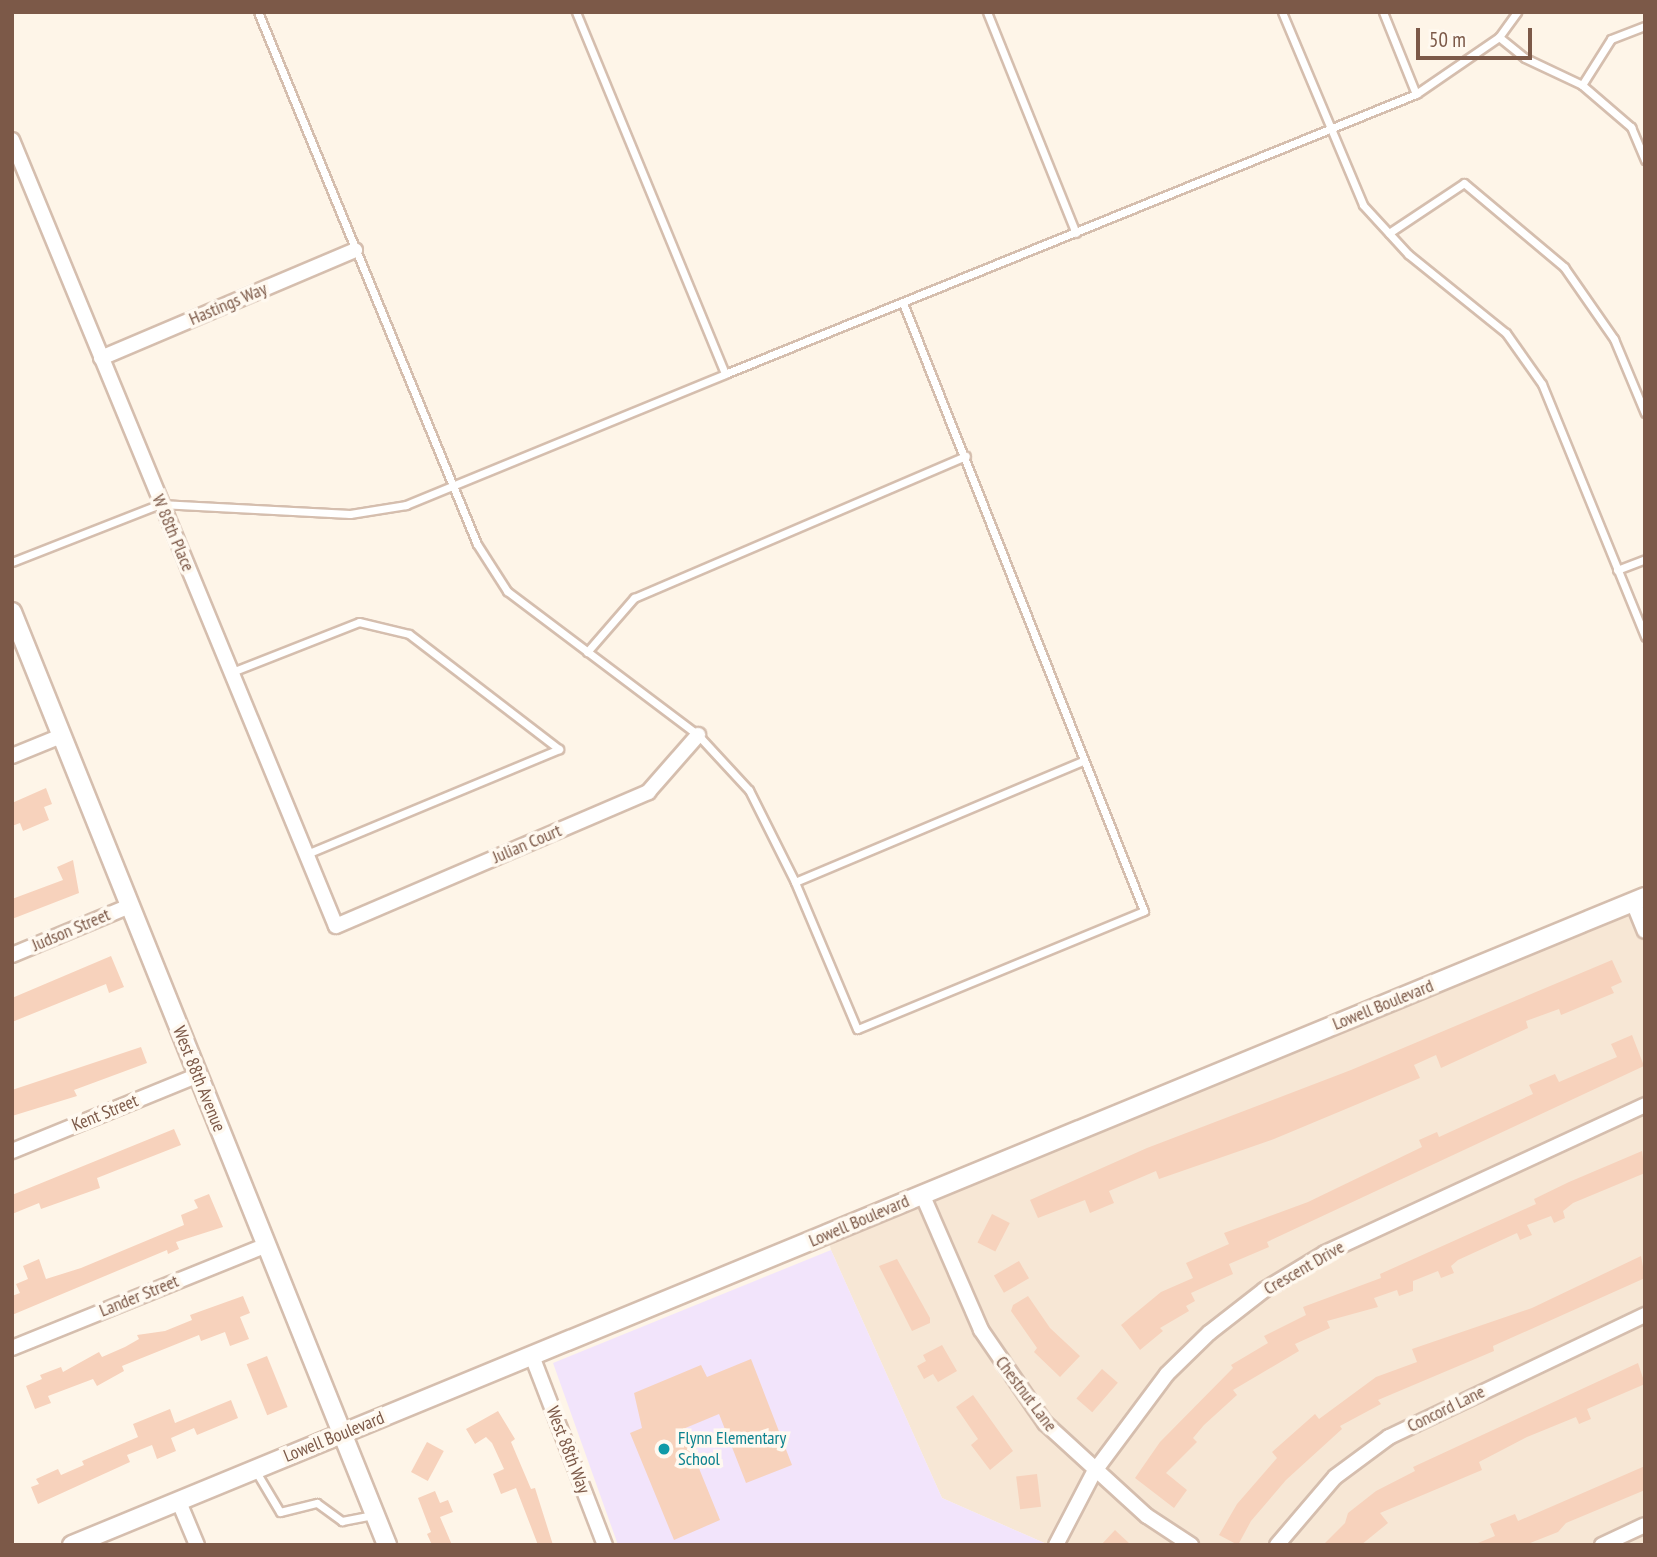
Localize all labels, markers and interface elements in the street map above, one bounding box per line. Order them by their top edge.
scale bar [1419,14,1534,58]
text: 50 m [1429,26,1466,53]
street label: Hastings Way [186,278,270,330]
street label: W 88th Place [147,491,199,575]
street label: Julian Court [489,820,565,868]
street label: Judson Street [29,904,113,956]
street label: Lowell Boulevard [1329,975,1437,1035]
street label: West 88th Avenue [168,1023,230,1135]
street label: Kent Street [69,1090,141,1136]
street label: Lowell Boulevard [806,1190,912,1252]
street label: Crescent Drive [1260,1236,1348,1300]
street label: Lander Street [96,1270,182,1322]
street label: Chestnut Lane [991,1352,1061,1436]
street label: Concord Lane [1404,1381,1488,1437]
street label: West 88th Way [541,1403,595,1497]
street label: Lowell Boulevard [280,1407,388,1467]
place label: Flynn Elementary School [678,1428,786,1470]
marker: Flynn Elementary School [656,1441,672,1457]

